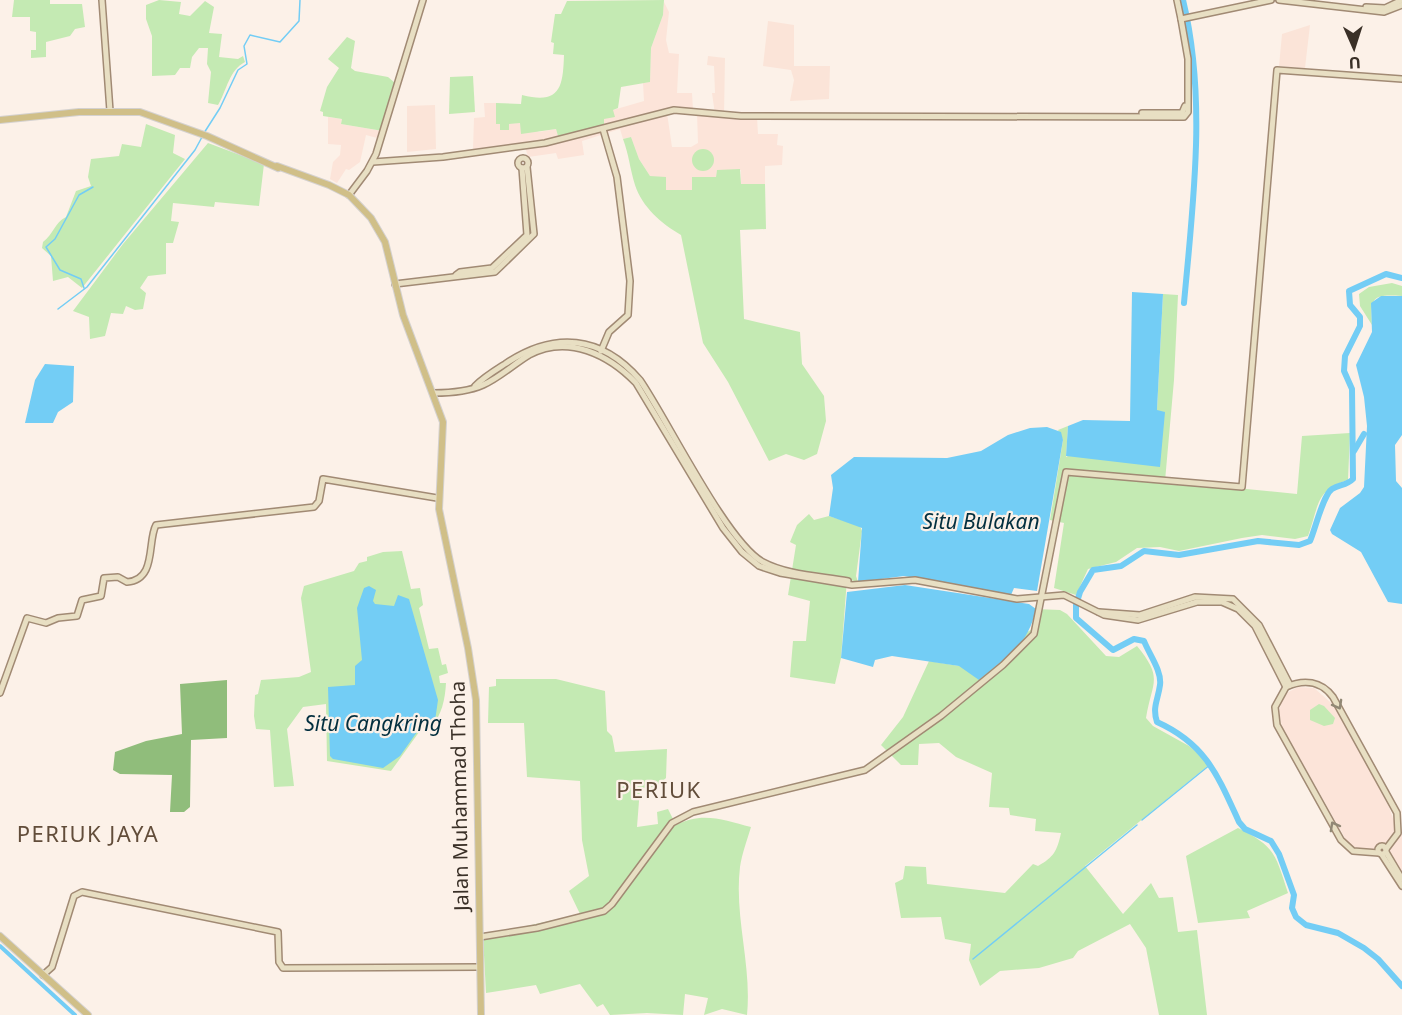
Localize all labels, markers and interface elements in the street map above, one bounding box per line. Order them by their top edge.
north arrow [1324,18,1384,78]
text: U [1348,52,1361,74]
water label: Situ Bulakan [922,507,1040,535]
street label: Jalan Muhammad Thoha [443,681,475,913]
one-way arrow [1331,699,1342,710]
water label: Situ Cangkring [304,709,442,737]
district label: PERIUK [616,774,702,804]
district label: PERIUK JAYA [17,818,159,848]
one-way arrow [1329,822,1341,832]

